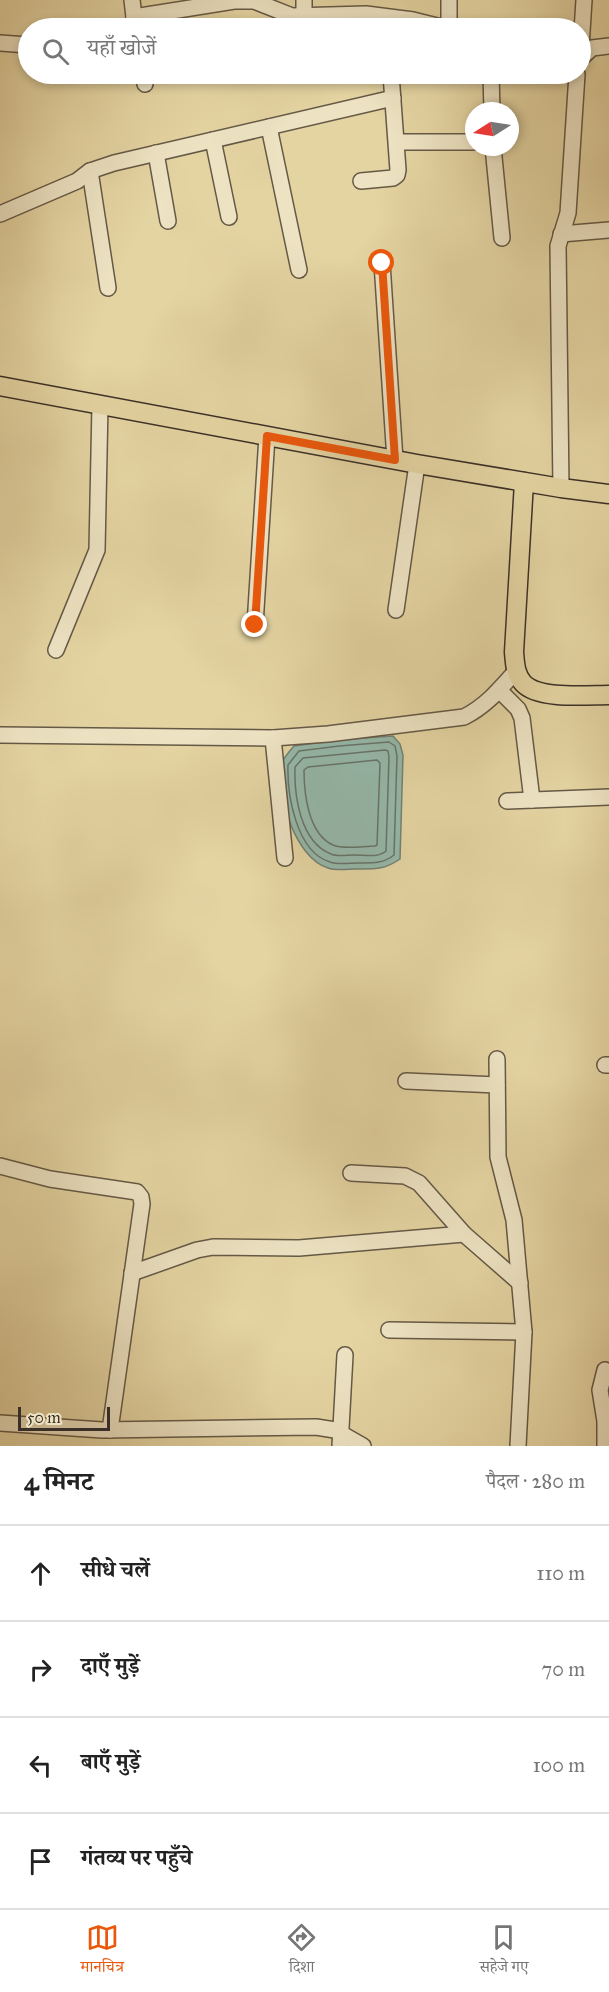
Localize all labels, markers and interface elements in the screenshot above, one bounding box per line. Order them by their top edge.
search box [18,18,591,84]
text: यहाँ खोजें [87,34,156,61]
icon: search [39,35,72,68]
north arrow [465,102,519,156]
route start [368,249,394,275]
route end [241,611,267,637]
scale bar [18,1404,110,1432]
text: 50 m [27,1408,61,1427]
text: 4 मिनट [24,1465,93,1497]
text: पैदल · 280 m [486,1469,585,1493]
text: सीधे चलें [81,1556,150,1583]
icon: ahead [24,1557,57,1590]
text: 110 m [537,1561,585,1585]
text: दाएँ मुड़ें [81,1652,140,1679]
icon: right [24,1653,57,1686]
text: 70 m [542,1657,585,1681]
text: बाएँ मुड़ें [81,1748,140,1775]
icon: left [24,1749,57,1782]
text: 100 m [533,1753,585,1777]
text: गंतव्य पर पहुँचे [81,1844,192,1871]
icon: arrive [24,1845,57,1878]
tab: मानचित्र [81,1921,124,1982]
tab: दिशा [285,1921,318,1982]
tab: सहेजे गए [479,1921,528,1982]

